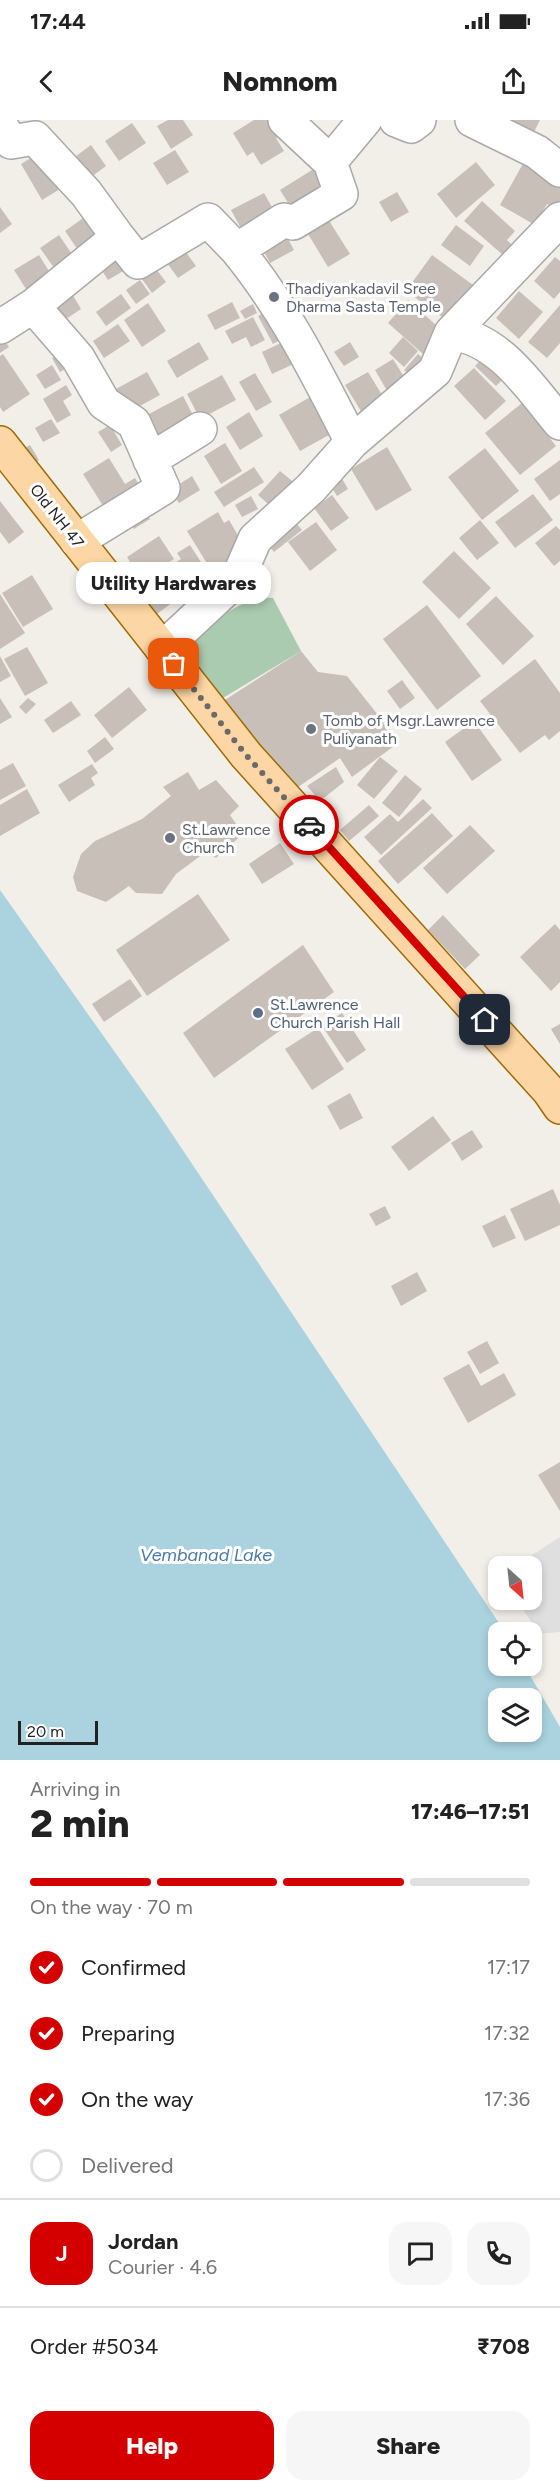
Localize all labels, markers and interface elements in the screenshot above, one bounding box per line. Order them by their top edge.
text: 17:44 [30,8,86,35]
icon: back [30,65,63,98]
text: Nomnom [222,65,338,98]
icon: share [497,65,530,98]
place label: Thadiyankadavil Sree Dharma Sasta Temple [286,279,441,316]
marker: Thadiyankadavil Sree Dharma Sasta Temple [267,290,281,304]
street label: Old NH 47 [26,480,88,552]
callout: Utility Hardwares [76,562,272,604]
text: Utility Hardwares [91,571,256,595]
pin [148,638,199,689]
icon: bag [157,647,190,680]
place label: Tomb of Msgr.Lawrence Puliyanath [323,711,495,748]
marker: Tomb of Msgr.Lawrence Puliyanath [304,722,318,736]
courier [279,795,339,855]
icon: car [293,809,326,842]
place label: St.Lawrence Church [182,820,271,857]
marker: St.Lawrence Church [163,831,177,845]
pin [459,994,510,1045]
place label: St.Lawrence Church Parish Hall [270,995,400,1032]
icon: home [468,1003,501,1036]
marker: St.Lawrence Church Parish Hall [251,1006,265,1020]
water label: Vembanad Lake [140,1544,272,1566]
north arrow [488,1556,542,1610]
map controls [488,1556,542,1742]
button: locate [488,1622,542,1676]
button: layers [488,1688,542,1742]
scale bar [18,1718,98,1746]
text: 20 m [27,1722,64,1741]
text: Arriving in [30,1777,120,1801]
text: 17:46–17:51 [411,1798,530,1825]
text: 2 min [30,1800,130,1847]
text: On the way · 70 m [30,1895,193,1919]
icon: check [30,1951,63,1984]
text: Confirmed [81,1954,186,1981]
text: 17:17 [487,1955,530,1979]
icon: check [30,2017,63,2050]
text: Preparing [81,2020,175,2047]
text: 17:32 [484,2021,530,2045]
icon: check [30,2083,63,2116]
text: On the way [81,2086,193,2113]
text: 17:36 [484,2087,530,2111]
text: Delivered [81,2152,174,2179]
button: chat [389,2222,452,2285]
button: phone [467,2222,530,2285]
text: Jordan [108,2228,179,2255]
text: J [55,2240,68,2267]
text: Courier · 4.6 [108,2255,217,2279]
text: Order #5034 [30,2333,159,2360]
text: ₹708 [477,2333,530,2360]
button: Help [30,2411,274,2480]
button: Share [286,2411,530,2480]

